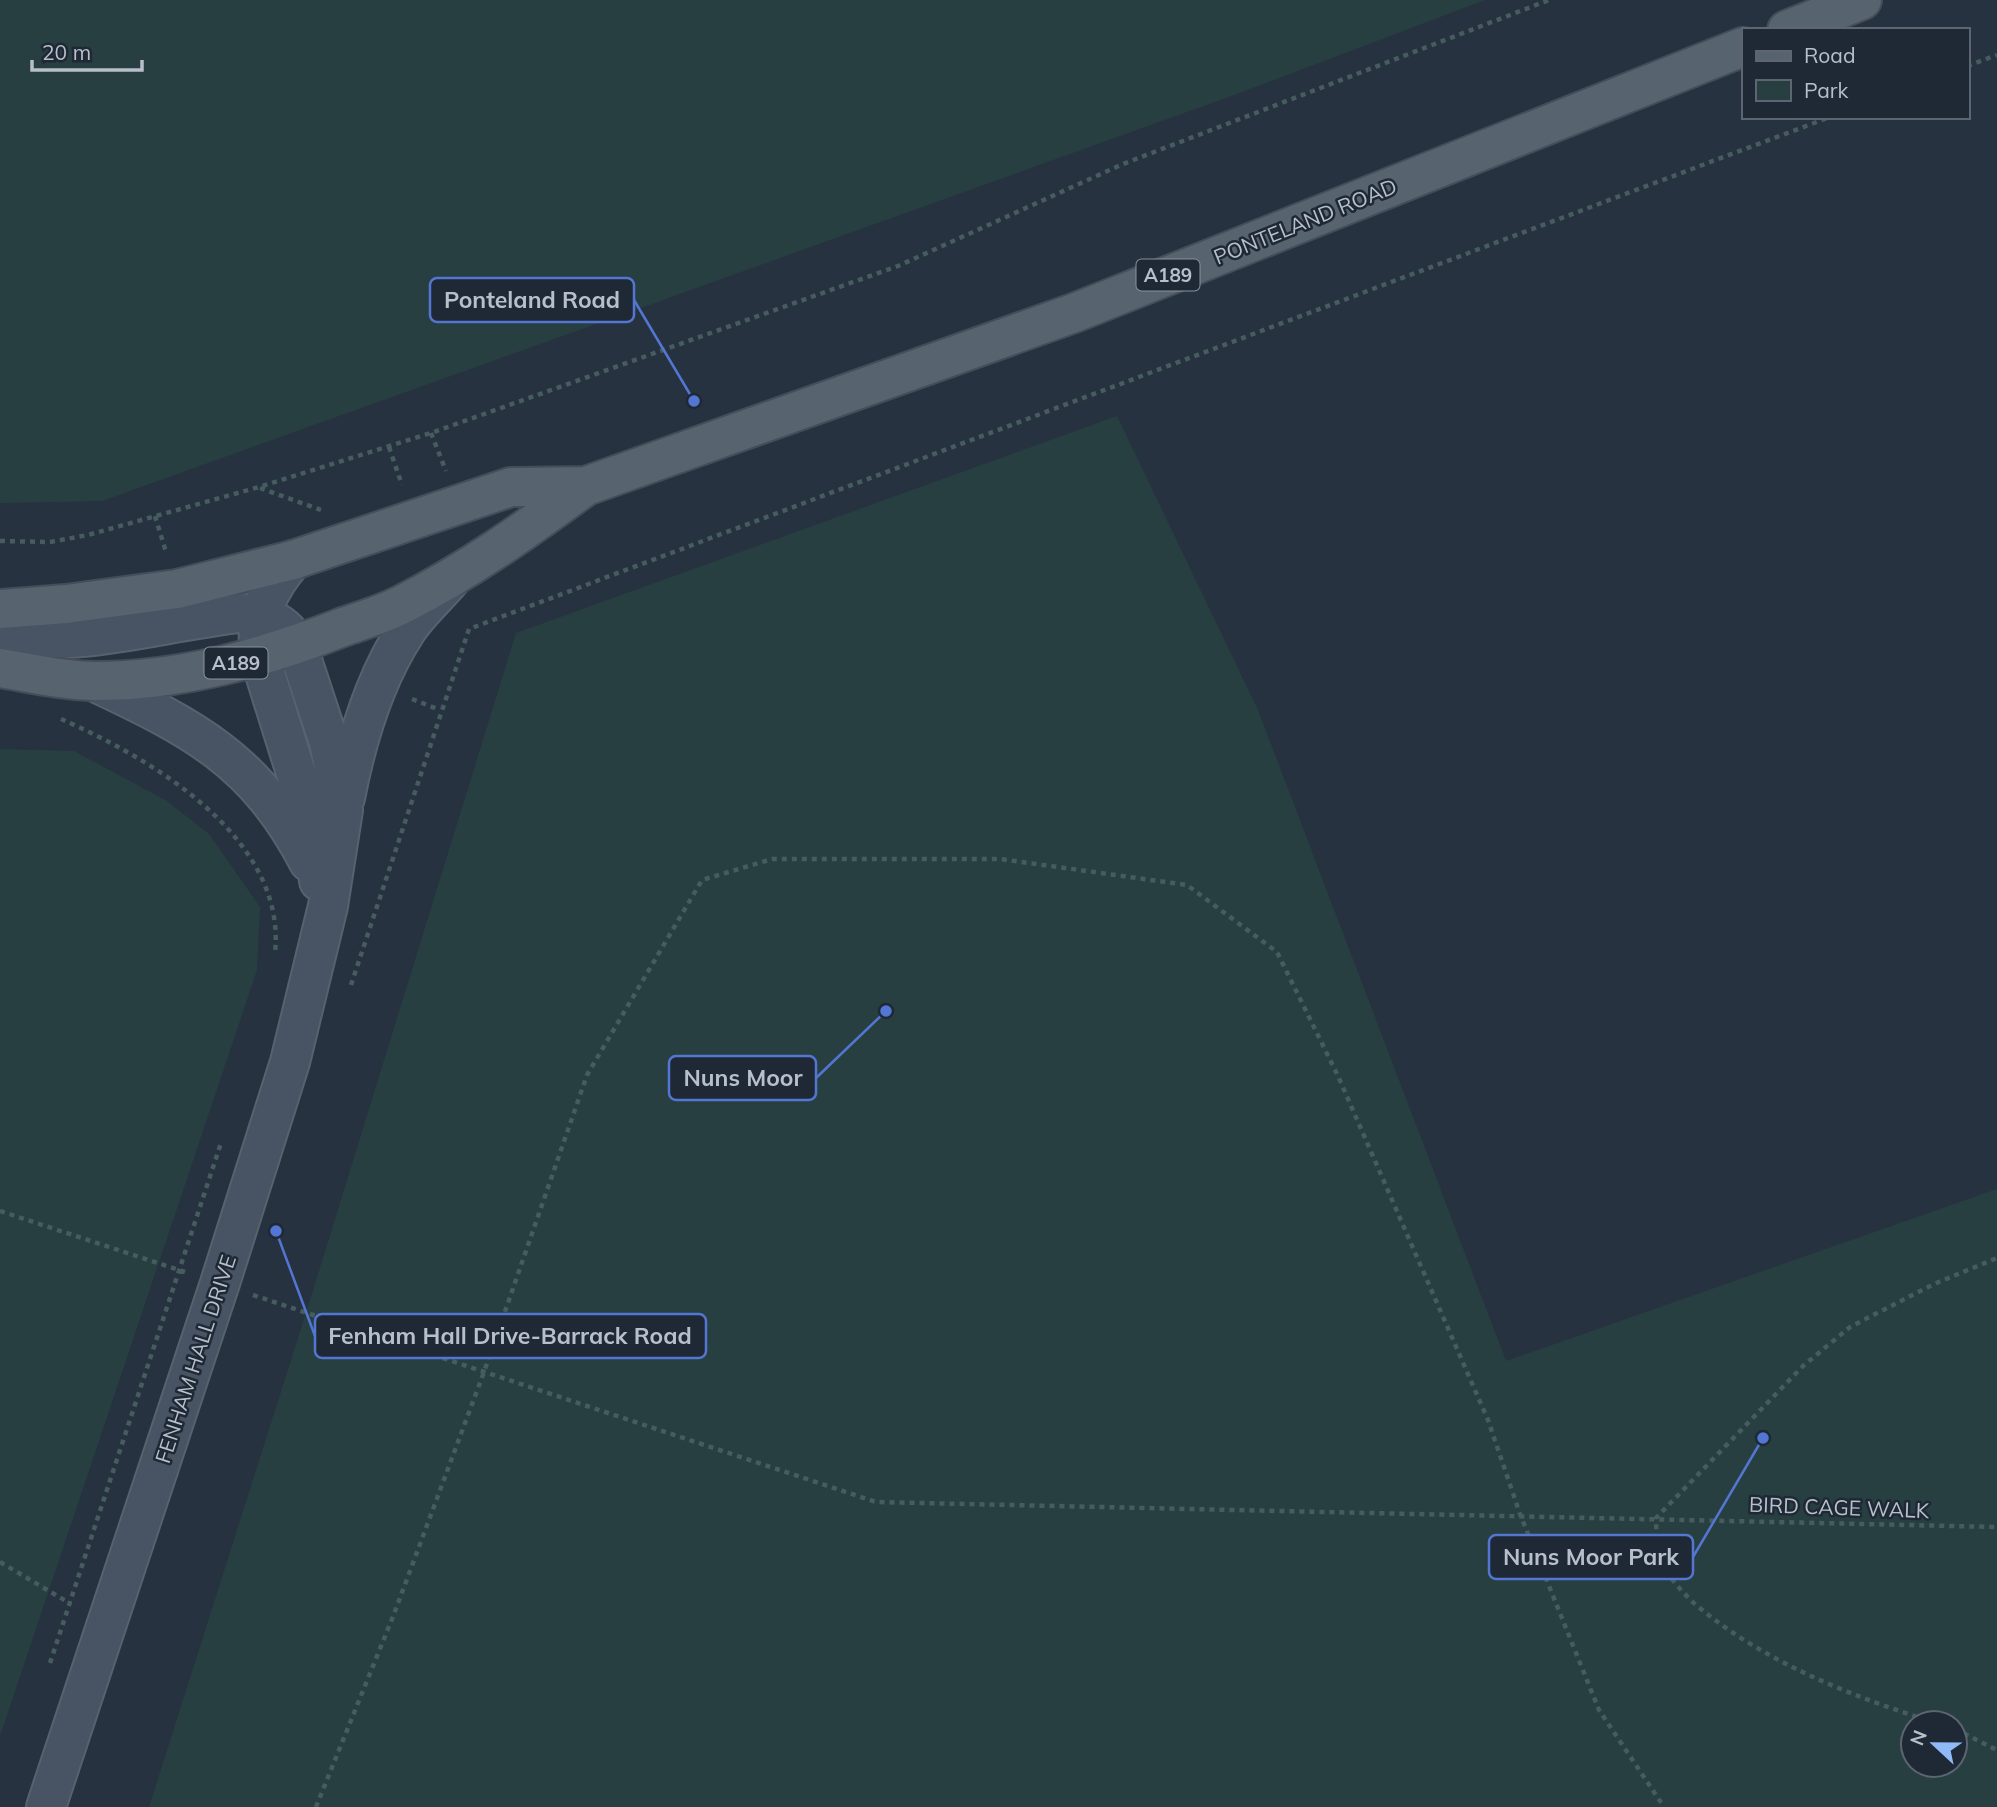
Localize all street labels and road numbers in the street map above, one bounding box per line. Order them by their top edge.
street label: PONTELAND ROAD [1210,172,1400,270]
road number: A189 [1136,260,1200,290]
road number: A189 [204,648,268,678]
street label: FENHAM HALL DRIVE [149,1252,241,1466]
street label: BIRD CAGE WALK [1749,1491,1930,1523]

